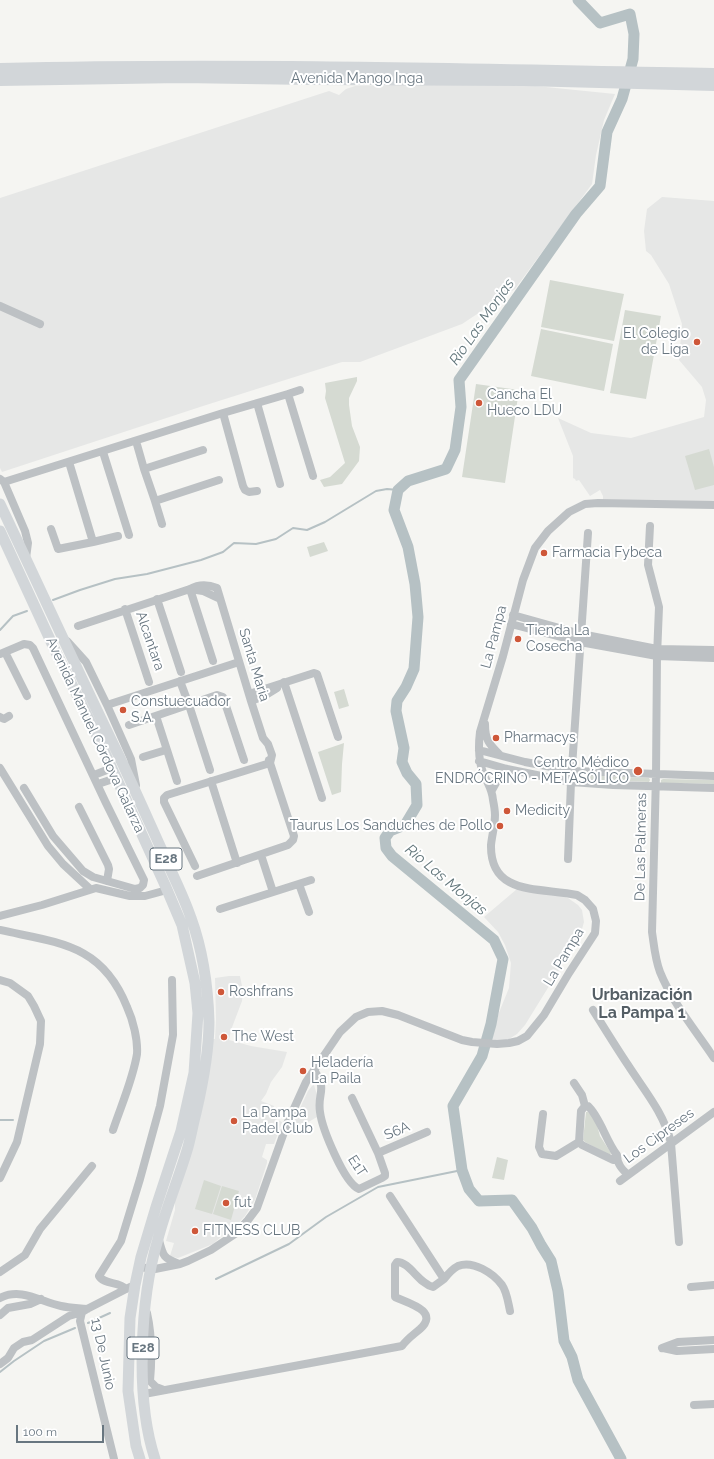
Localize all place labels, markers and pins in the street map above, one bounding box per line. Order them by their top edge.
place label: El Colegio de Liga [623,326,689,358]
marker: El Colegio de Liga [692,337,702,347]
place label: Cancha El Hueco LDU [487,387,562,420]
marker: Cancha El Hueco LDU [474,398,484,408]
place label: Farmacia Fybeca [552,545,662,561]
marker: Farmacia Fybeca [539,548,549,558]
place label: Tienda La Cosecha [526,623,590,656]
marker: Tienda La Cosecha [513,634,523,644]
place label: Constuecuador S.A. [131,694,231,726]
marker: Constuecuador S.A. [118,705,128,715]
place label: Pharmacys [504,730,576,746]
marker: Pharmacys [491,733,501,743]
place label: Centro Médico ENDRÓCRINO - METASÓLICO [435,755,629,788]
marker: Centro Médico ENDRÓCRINO - METASÓLICO [632,765,644,777]
place label: Medicity [515,803,570,819]
marker: Medicity [502,806,512,816]
place label: Taurus Los Sanduches de Pollo [290,818,492,834]
marker: Taurus Los Sanduches de Pollo [495,821,505,831]
place label: Roshfrans [229,984,293,1000]
marker: Roshfrans [216,987,226,997]
place label: The West [232,1029,294,1045]
marker: The West [219,1032,229,1042]
place label: Heladería La Paila [311,1055,373,1088]
marker: Heladería La Paila [298,1066,308,1076]
place label: La Pampa Padel Club [242,1105,313,1138]
marker: La Pampa Padel Club [229,1116,239,1126]
place label: fut [234,1195,252,1211]
marker: fut [221,1198,231,1208]
place label: FITNESS CLUB [203,1223,300,1239]
marker: FITNESS CLUB [190,1226,200,1236]

